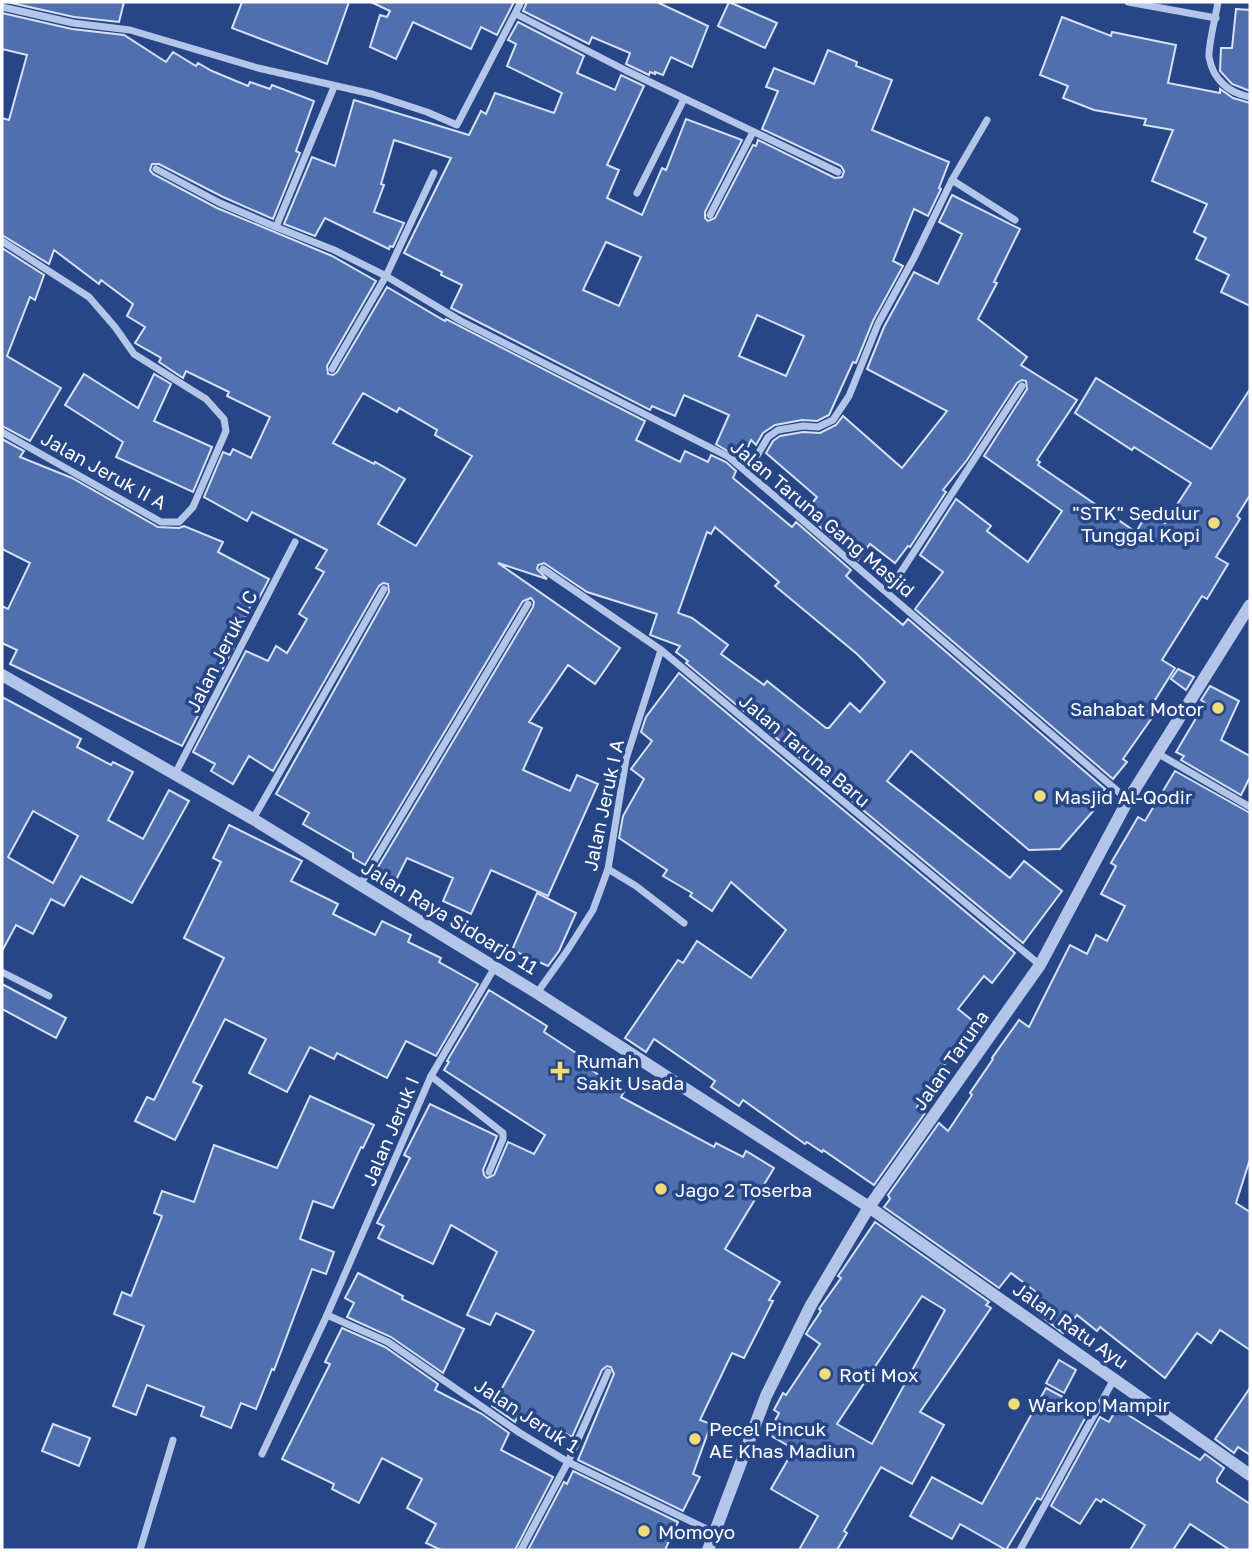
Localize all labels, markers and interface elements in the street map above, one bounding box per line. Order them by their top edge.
street label: Jalan Jeruk II A [37,426,171,514]
street label: Jalan Taruna Gang Masjid [726,434,920,602]
place label: "STK" Sedulur Tunggal Kopi [1072,501,1201,546]
marker: "STK" Sedulur Tunggal Kopi [1206,515,1222,531]
street label: Jalan Jeruk I C [180,586,262,716]
street label: Jalan Taruna Baru [735,689,875,811]
place label: Sahabat Motor [1070,697,1205,720]
marker: Sahabat Motor [1210,700,1226,716]
street label: Jalan Jeruk I A [578,737,628,873]
place label: Masjid Al-Qodir [1054,785,1193,808]
marker: Masjid Al-Qodir [1032,788,1048,804]
street label: Jalan Raya Sidoarjo 11 [358,855,542,979]
street label: Jalan Taruna [907,1006,993,1114]
place label: Rumah Sakit Usada [576,1049,684,1094]
marker: Rumah Sakit Usada [550,1061,570,1081]
street label: Jalan Jeruk I [357,1073,423,1189]
place label: Jago 2 Toserba [675,1178,812,1201]
marker: Jago 2 Toserba [653,1181,669,1197]
street label: Jalan Ratu Ayu [1009,1277,1133,1373]
place label: Roti Mox [839,1363,918,1386]
marker: Roti Mox [817,1366,833,1382]
street label: Jalan Jeruk 1 [471,1373,583,1457]
place label: Warkop Mampir [1028,1393,1170,1416]
marker: Warkop Mampir [1006,1396,1022,1412]
place label: Pecel Pincuk AE Khas Madiun [709,1417,855,1462]
marker: Pecel Pincuk AE Khas Madiun [687,1431,703,1447]
place label: Momoyo [658,1520,735,1543]
marker: Momoyo [636,1523,652,1539]

